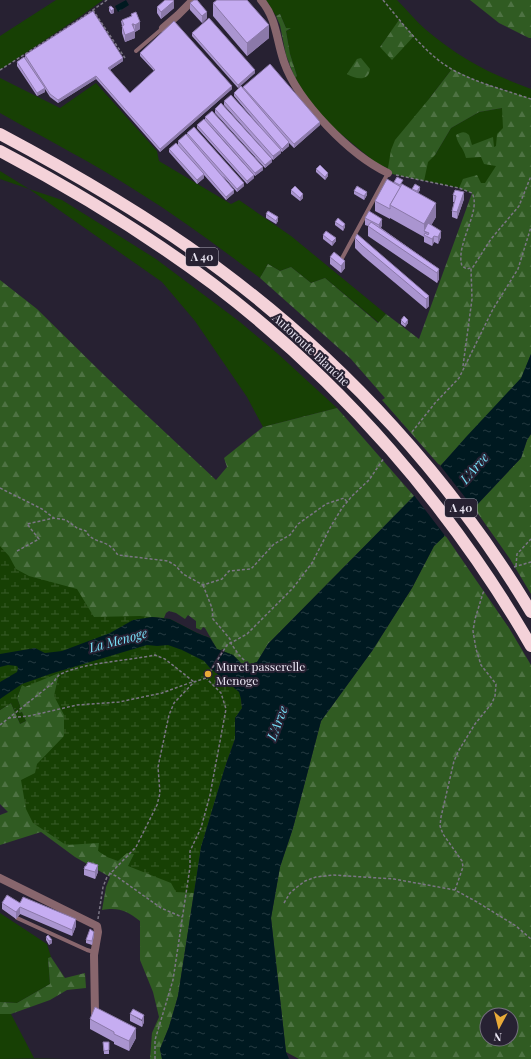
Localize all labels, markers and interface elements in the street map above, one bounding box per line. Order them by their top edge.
road number: A 40 [186,248,218,266]
street label: Autoroute Blanche [269,309,354,389]
water label: L'Arve [455,448,492,487]
road number: A 40 [445,499,477,517]
water label: La Menoge [86,623,149,656]
place label: Muret passerelle Menoge [216,658,305,688]
marker: Muret passerelle Menoge [203,669,213,679]
water label: L'Arve [262,703,291,743]
north arrow [479,1007,519,1047]
text: N [493,1029,503,1045]

